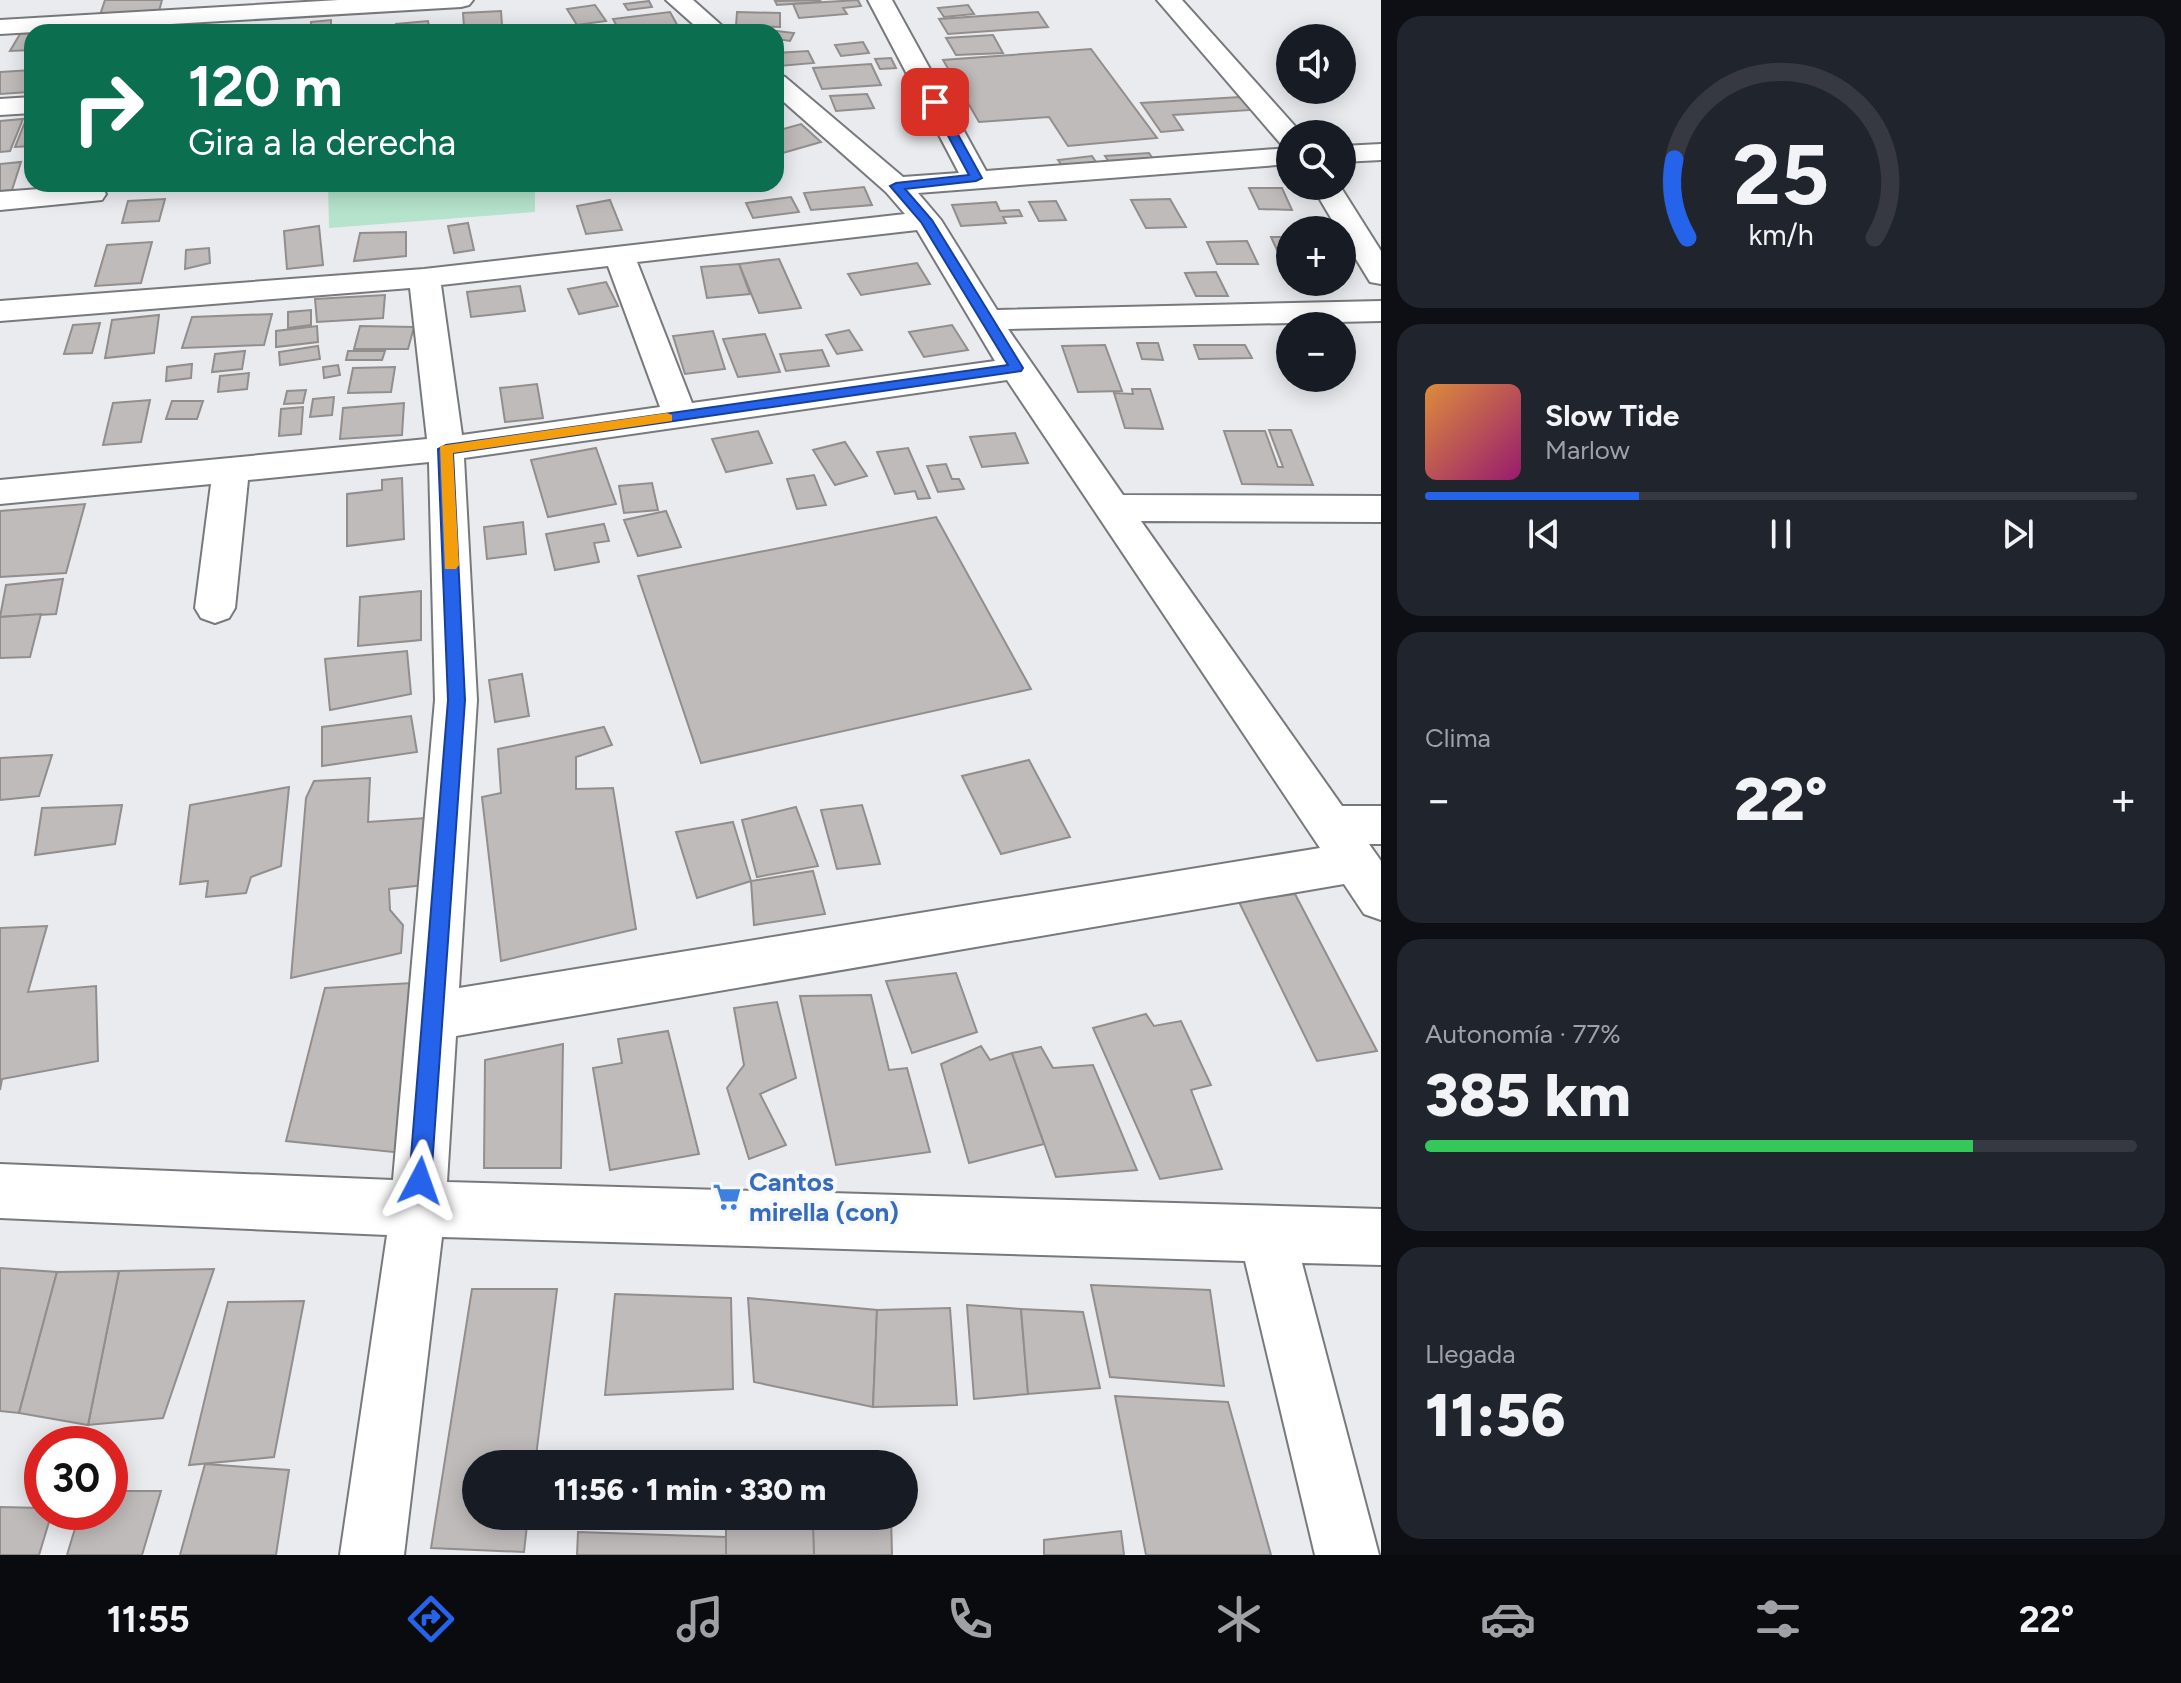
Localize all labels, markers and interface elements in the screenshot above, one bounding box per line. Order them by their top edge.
map controls [1276,24,1356,392]
button: sound [1276,24,1356,104]
text: 120 m [188,53,343,120]
icon: right [56,56,160,160]
pin [901,68,969,136]
icon: arrive [913,80,957,124]
button: search [1276,120,1356,200]
text: Gira a la derecha [188,121,456,164]
text: 25 [1733,124,1829,224]
button: + [1276,216,1356,296]
text: km/h [1748,218,1814,252]
button: − [1276,312,1356,392]
text: Slow Tide [1545,397,1679,434]
text: Marlow [1545,434,1630,466]
icon: previous [1522,512,1566,556]
icon: pause [1759,512,1803,556]
icon: next [1996,512,2040,556]
text: Clima [1425,722,1491,754]
text: 22° [1734,763,1828,835]
text: − [1425,773,1452,826]
text: + [2110,773,2137,826]
text: Autonomía · 77% [1425,1018,1621,1050]
text: 385 km [1425,1059,1631,1131]
position arrow [378,1139,462,1223]
place label: Cantos mirella (con) [749,1166,899,1228]
supermarket icon: Cantos mirella (con) [712,1182,742,1212]
text: Llegada [1425,1338,1515,1370]
text: 11:56 [1425,1379,1566,1451]
speed limit sign: 30 [24,1426,128,1530]
text: 11:56 · 1 min · 330 m [554,1471,826,1508]
icon: directions [403,1591,459,1647]
icon: music [672,1591,728,1647]
icon: phone [942,1591,998,1647]
icon: climate [1211,1591,1267,1647]
icon: car [1480,1591,1536,1647]
icon: filters [1750,1591,1806,1647]
text: 11:55 [107,1598,190,1641]
text: 22° [2019,1598,2074,1641]

